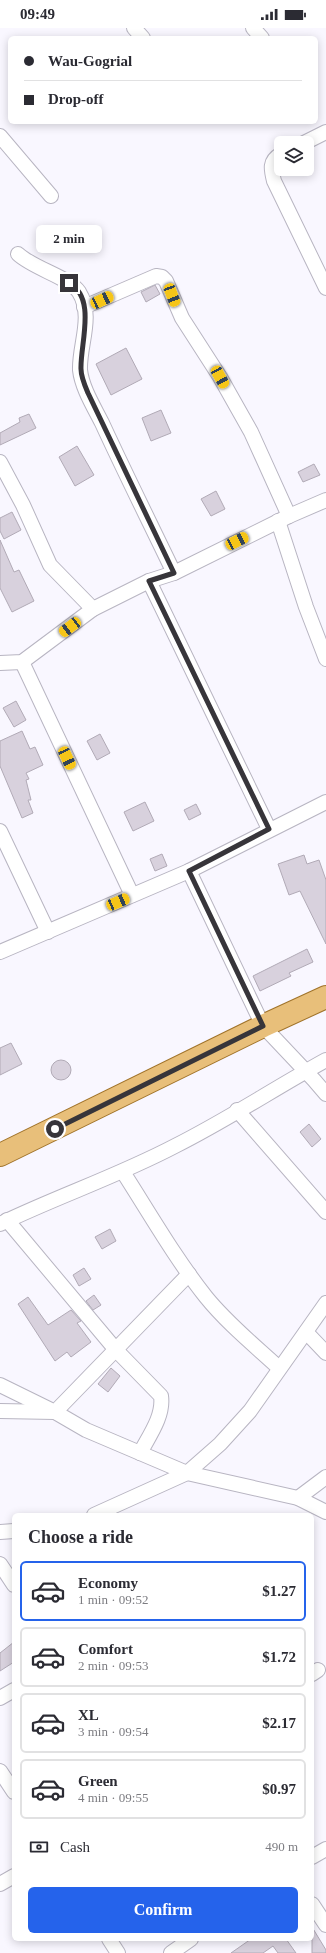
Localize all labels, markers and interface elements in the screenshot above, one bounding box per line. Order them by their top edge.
text: 09:49 [20,6,55,22]
text: Wau-Gogrial [48,53,132,69]
text: Drop-off [48,91,104,107]
map controls [274,136,314,176]
button: layers [274,136,314,176]
callout: 2 min [36,225,102,253]
text: 2 min [53,231,85,246]
route end [60,274,78,292]
car [162,282,182,308]
car [89,289,115,311]
car [209,364,231,390]
car [224,530,250,552]
car [57,615,83,639]
car [56,745,78,771]
car [105,892,131,912]
route start [46,1120,64,1138]
text: Choose a ride [28,1527,133,1547]
icon: car [30,1573,66,1609]
text: Economy [78,1575,138,1591]
text: $1.27 [262,1583,296,1599]
text: 1 min · 09:52 [78,1592,148,1607]
icon: car [30,1639,66,1675]
text: Comfort [78,1641,133,1657]
text: $1.72 [262,1649,296,1665]
text: 2 min · 09:53 [78,1658,148,1673]
icon: car [30,1705,66,1741]
text: XL [78,1707,99,1723]
text: $2.17 [262,1715,296,1731]
text: 3 min · 09:54 [78,1724,148,1739]
icon: car [30,1771,66,1807]
text: Green [78,1773,118,1789]
text: $0.97 [262,1781,296,1797]
text: 4 min · 09:55 [78,1790,148,1805]
icon: cash [28,1836,50,1858]
text: Cash [60,1839,90,1855]
text: 490 m [265,1839,298,1854]
button: Confirm [28,1887,298,1933]

